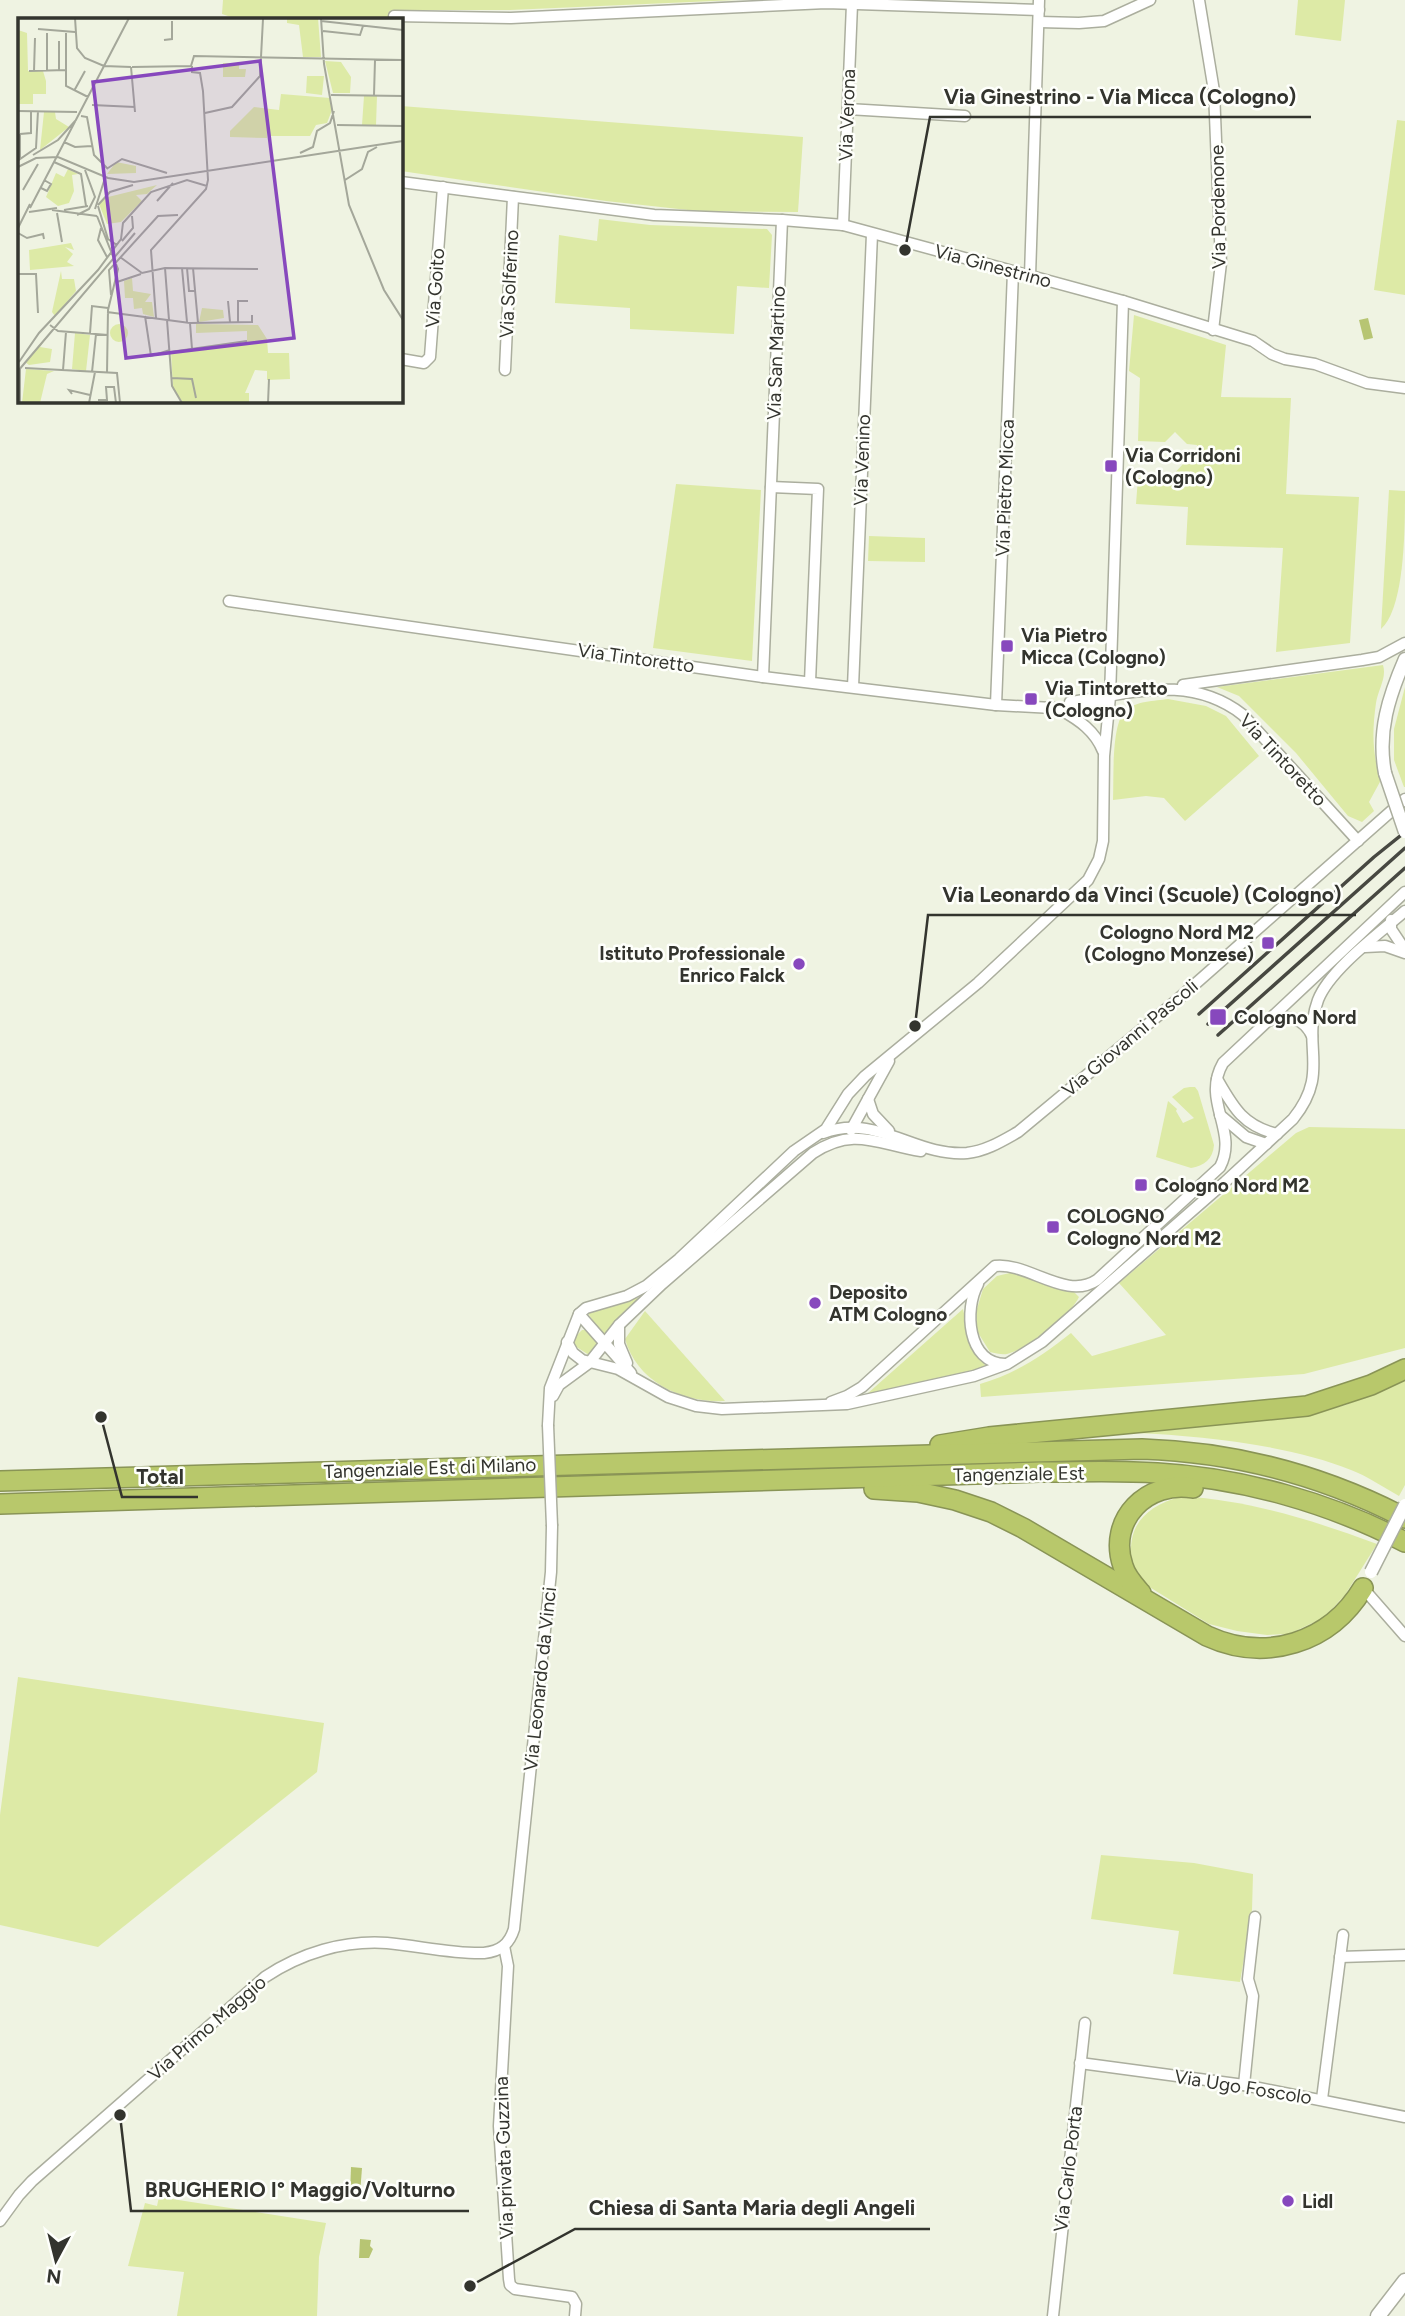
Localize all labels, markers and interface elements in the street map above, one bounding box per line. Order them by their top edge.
inset map [18,18,402,402]
street label: Via Verona [834,68,860,162]
callout: Via Ginestrino - Via Micca (Cologno) [930,75,1311,117]
text: Via Ginestrino - Via Micca (Cologno) [944,84,1296,109]
street label: Via Pordenone [1205,145,1231,269]
street label: Via Solferino [495,229,523,339]
street label: Via Ginestrino [932,239,1054,293]
street label: Via Goito [421,247,449,329]
street label: Via San Martino [762,286,790,420]
street label: Via Venino [849,414,875,506]
street label: Via Pietro Micca [991,419,1019,557]
place label: Via Corridoni (Cologno) [1125,444,1241,489]
marker: Via Corridoni (Cologno) [1103,458,1119,474]
place label: Via Pietro Micca (Cologno) [1021,624,1166,669]
street label: Via Tintoretto [576,638,696,678]
marker: Via Pietro Micca (Cologno) [999,638,1015,654]
place label: Via Tintoretto (Cologno) [1045,677,1168,722]
marker: Via Tintoretto (Cologno) [1023,691,1039,707]
street label: Via Tintoretto [1234,709,1332,811]
callout: Via Leonardo da Vinci (Scuole) (Cologno) [928,873,1356,915]
text: Via Leonardo da Vinci (Scuole) (Cologno) [942,882,1342,907]
place label: Cologno Nord M2 (Cologno Monzese) [1084,921,1254,966]
marker: Cologno Nord M2 (Cologno Monzese) [1260,935,1276,951]
place label: Istituto Professionale Enrico Falck [599,942,786,987]
marker: Istituto Professionale Enrico Falck [791,956,807,972]
street label: Via Giovanni Pascoli [1057,974,1203,1102]
place label: Cologno Nord [1234,1006,1357,1029]
marker: Cologno Nord [1208,1007,1228,1027]
place label: Cologno Nord M2 [1155,1174,1309,1197]
marker: Cologno Nord M2 [1133,1177,1149,1193]
place label: COLOGNO Cologno Nord M2 [1067,1205,1221,1250]
marker: COLOGNO Cologno Nord M2 [1045,1219,1061,1235]
place label: Deposito ATM Cologno [829,1281,947,1326]
marker: Deposito ATM Cologno [807,1295,823,1311]
street label: Tangenziale Est di Milano [323,1453,537,1483]
callout: Total [122,1455,198,1497]
street label: Tangenziale Est [953,1461,1085,1487]
text: Total [136,1464,184,1489]
street label: Via Leonardo da Vinci [519,1586,561,1772]
street label: Via Primo Maggio [143,1970,271,2086]
street label: Via Ugo Foscolo [1173,2065,1313,2109]
street label: Via privata Guzzina [490,2076,518,2240]
street label: Via Carlo Porta [1049,2105,1087,2233]
callout: BRUGHERIO I° Maggio/Volturno [131,2169,469,2211]
text: BRUGHERIO I° Maggio/Volturno [145,2177,455,2202]
callout: Chiesa di Santa Maria degli Angeli [575,2187,930,2229]
place label: Lidl [1302,2190,1333,2213]
marker: Lidl [1280,2193,1296,2209]
text: Chiesa di Santa Maria degli Angeli [589,2195,915,2220]
north arrow [21,2225,91,2295]
text: N [45,2264,63,2289]

